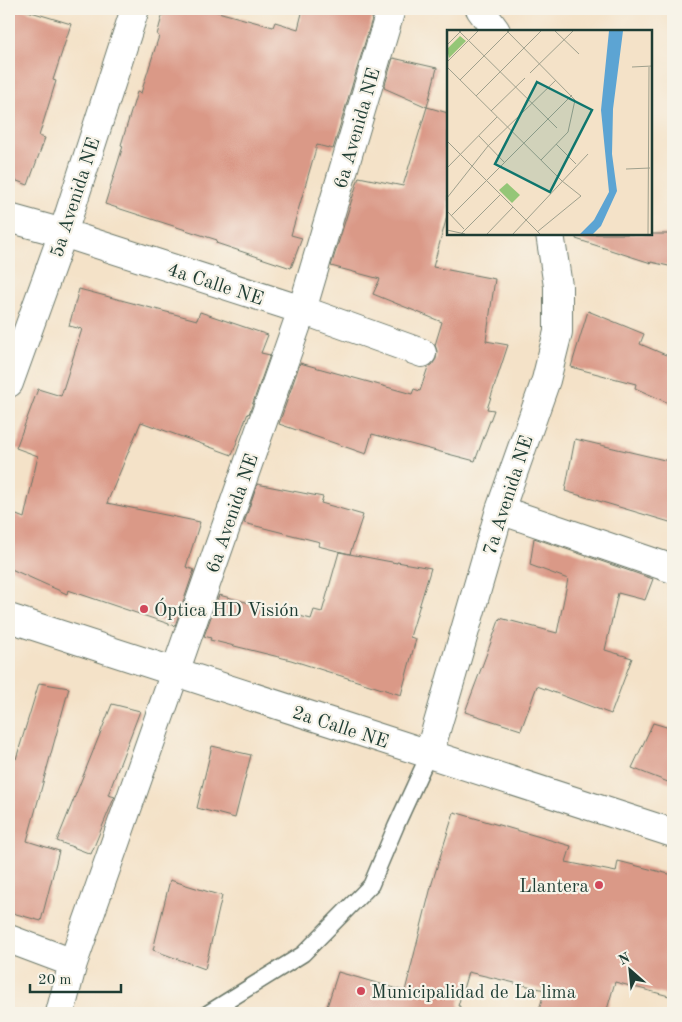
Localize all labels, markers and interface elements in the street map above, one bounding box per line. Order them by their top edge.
inset map [447,30,652,235]
street label: 6a Avenida NE [332,66,385,191]
street label: 5a Avenida NE [48,136,105,260]
street label: 4a Calle NE [165,261,266,310]
street label: 7a Avenida NE [481,434,538,558]
street label: 6a Avenida NE [204,452,263,576]
place label: Óptica HD Visión [154,597,299,621]
marker: Óptica HD Visión [138,603,150,615]
street label: 2a Calle NE [290,704,391,753]
place label: Llantera [519,878,590,897]
marker: Llantera [593,879,605,891]
north arrow [604,944,654,994]
text: N [617,951,633,968]
scale bar [30,962,121,994]
text: 20 m [38,973,72,988]
place label: Municipalidad de La lima [371,984,577,1003]
marker: Municipalidad de La lima [355,985,367,997]

